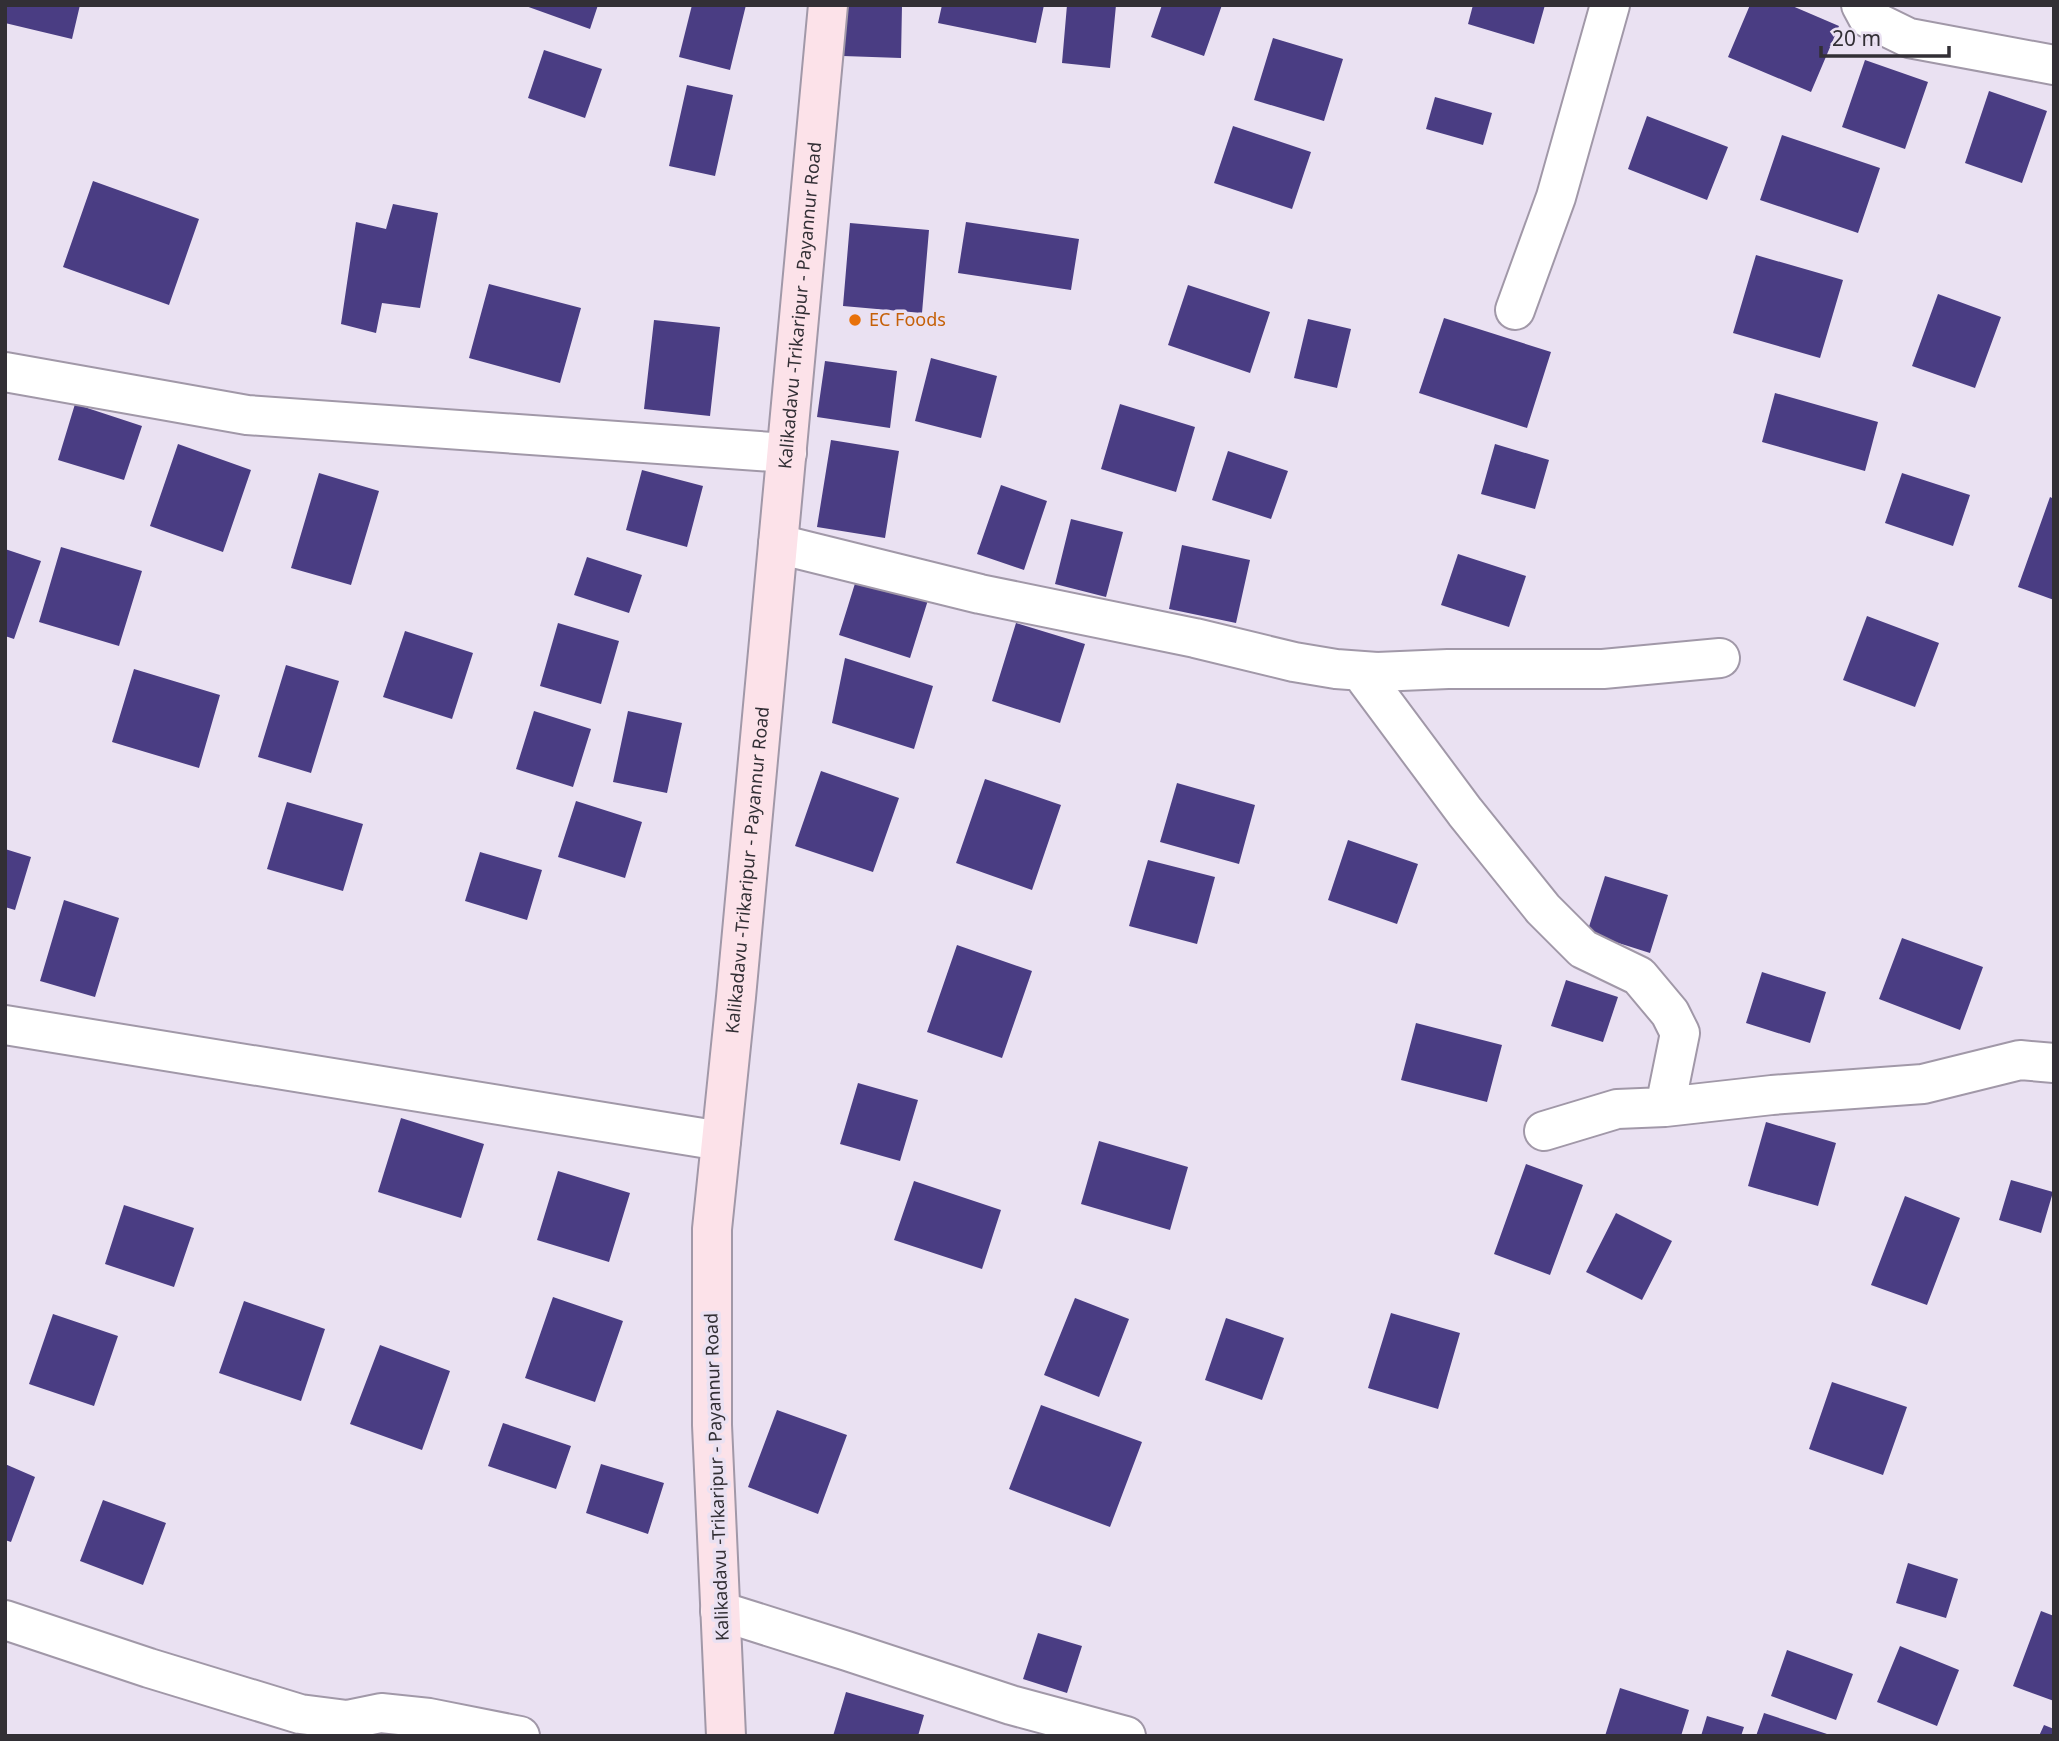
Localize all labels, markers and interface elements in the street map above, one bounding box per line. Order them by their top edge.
scale bar [1821,14,1949,58]
text: 20 m [1832,24,1881,52]
street label: Kalikadavu -Trikaripur - Payannur Road [772,141,826,470]
place label: EC Foods [869,307,946,331]
marker: EC Foods [847,312,863,328]
street label: Kalikadavu -Trikaripur - Payannur Road [719,705,774,1035]
street label: Kalikadavu -Trikaripur - Payannur Road [698,1313,734,1641]

